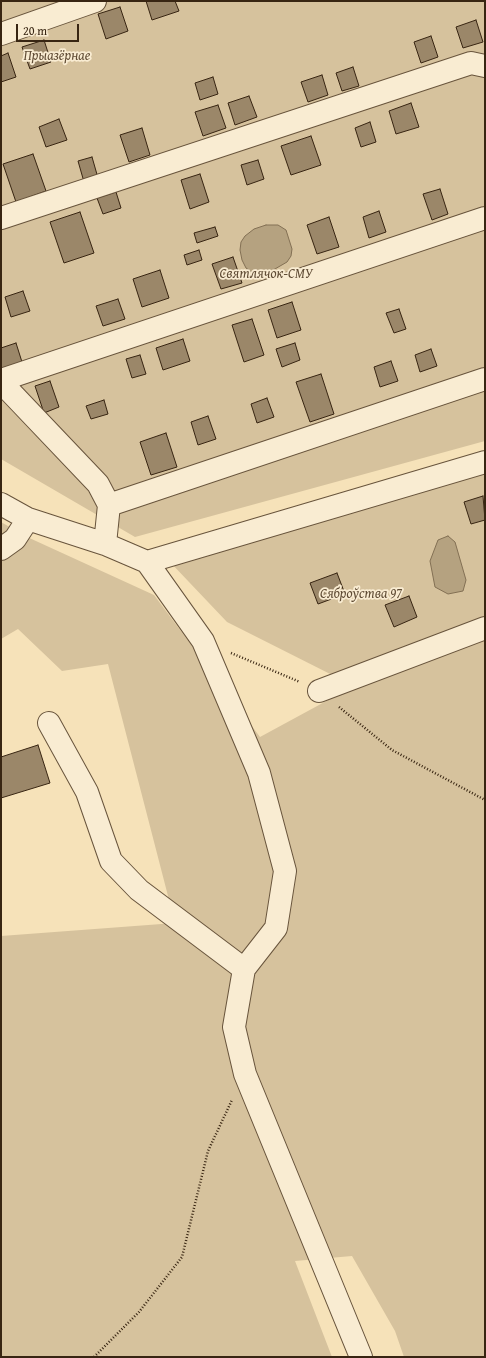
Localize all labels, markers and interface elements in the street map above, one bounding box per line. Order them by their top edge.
scale bar [18,16,81,42]
text: 20 m [23,22,47,39]
park label: Прыазёрнае [24,48,90,64]
park label: Святлячок-СМУ [220,266,312,282]
park label: Сяброўства 97 [320,586,402,602]

